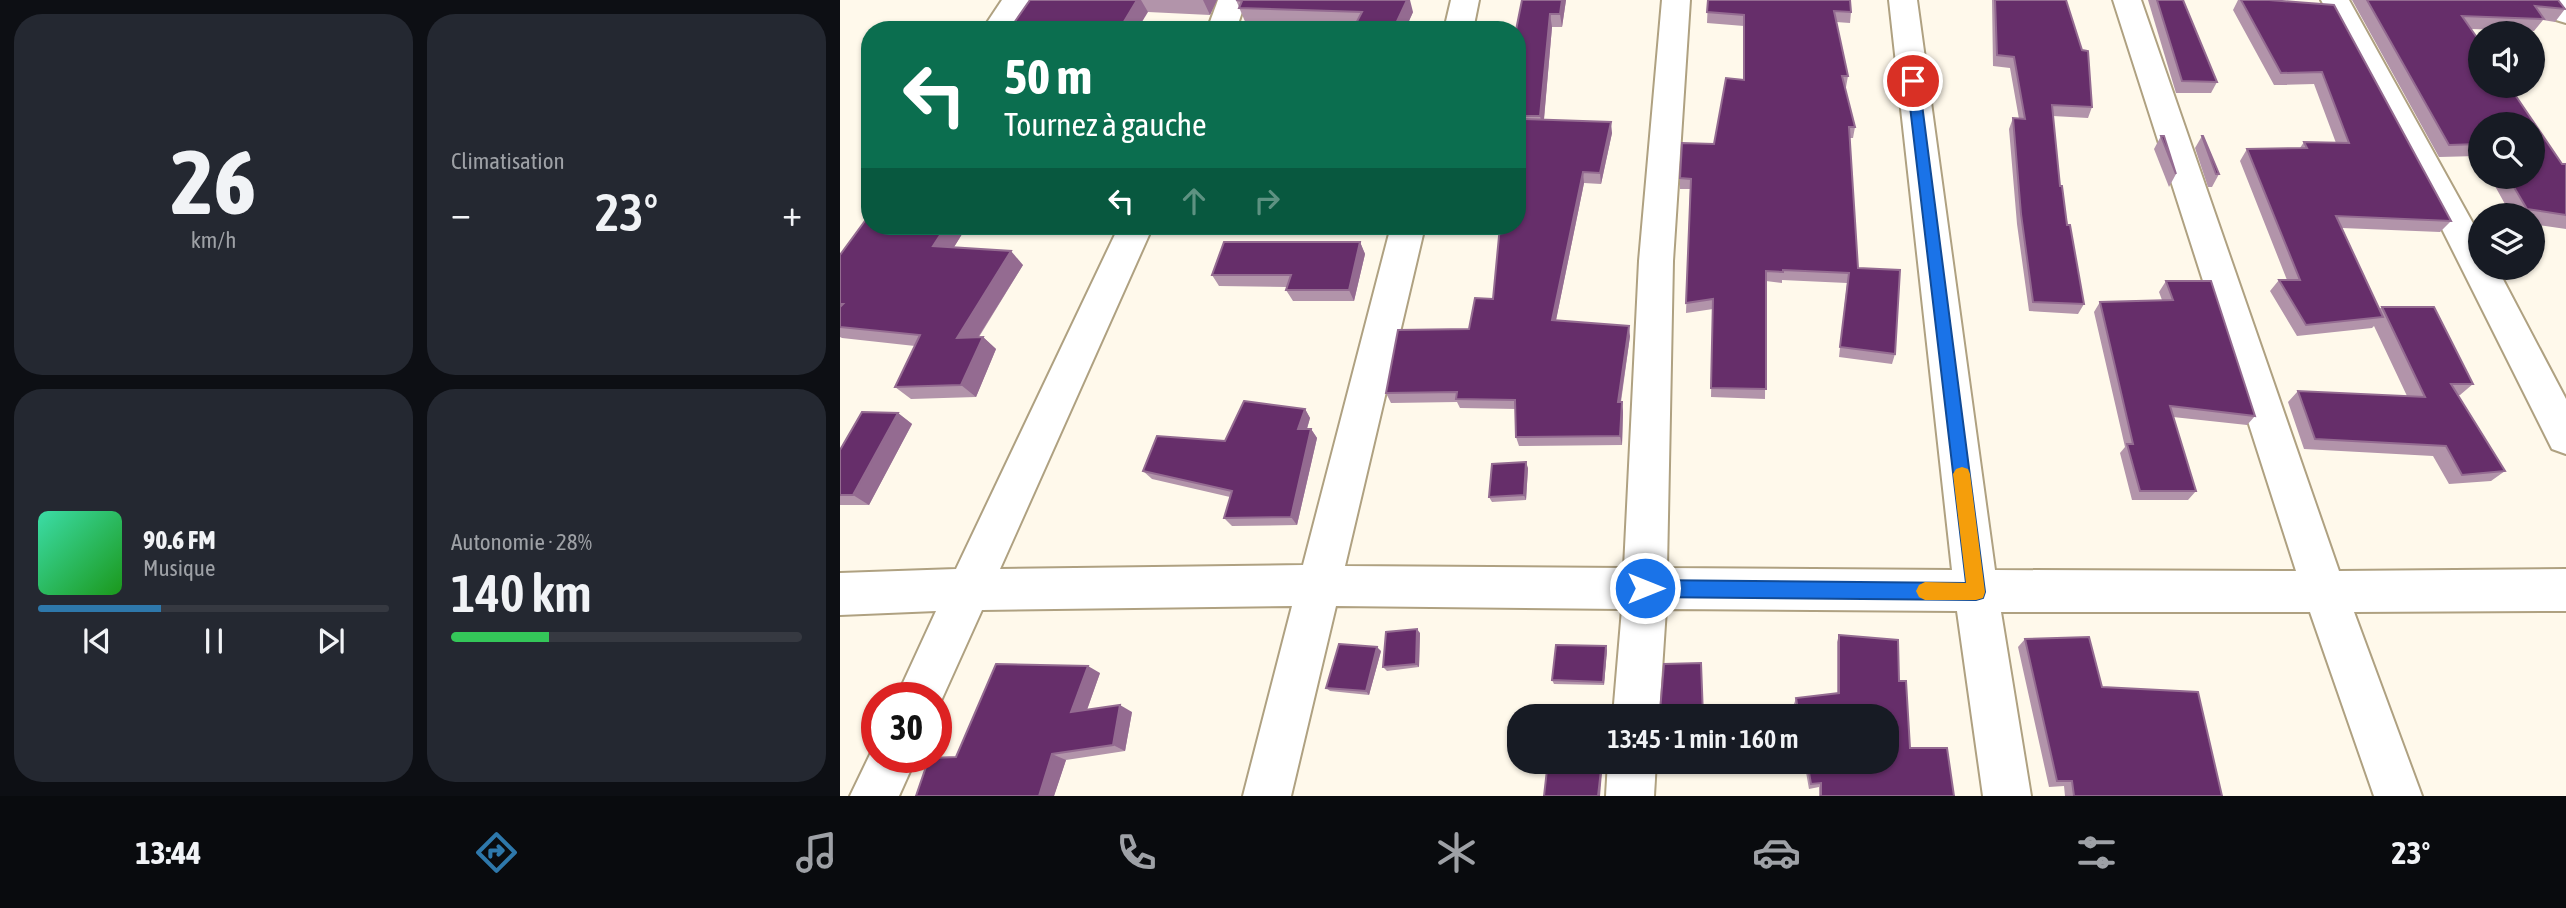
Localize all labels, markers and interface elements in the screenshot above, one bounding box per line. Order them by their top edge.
map controls [2468,21,2545,280]
button: sound [2468,21,2545,98]
text: 50 m [1004,48,1092,104]
icon: left [889,49,980,140]
pin [1883,51,1943,111]
icon: arrive [1894,62,1932,100]
text: Tournez à gauche [1004,106,1207,143]
button: search [2468,112,2545,189]
text: 26 [171,129,256,233]
text: Climatisation [451,148,565,174]
text: 23° [595,182,658,242]
icon: left [1102,182,1140,220]
icon: ahead [1175,182,1213,220]
icon: right [1248,182,1286,220]
text: − [451,191,471,234]
text: + [782,191,802,234]
button: layers [2468,203,2545,280]
text: km/h [191,227,236,253]
text: 90.6 FM [143,525,216,555]
text: Autonomie · 28% [451,529,592,555]
position arrow [1608,551,1682,625]
text: Musique [143,555,215,581]
text: 140 km [451,563,592,623]
icon: previous [78,622,116,660]
icon: pause [195,622,233,660]
icon: next [312,622,350,660]
speed limit sign: 30 [861,682,952,773]
text: 13:45 · 1 min · 160 m [1608,724,1798,754]
icon: directions [472,828,521,877]
icon: music [792,828,841,877]
icon: phone [1112,828,1161,877]
icon: climate [1432,828,1481,877]
icon: car [1752,828,1801,877]
icon: filters [2072,828,2121,877]
text: 13:44 [135,834,201,871]
text: 23° [2392,834,2430,871]

